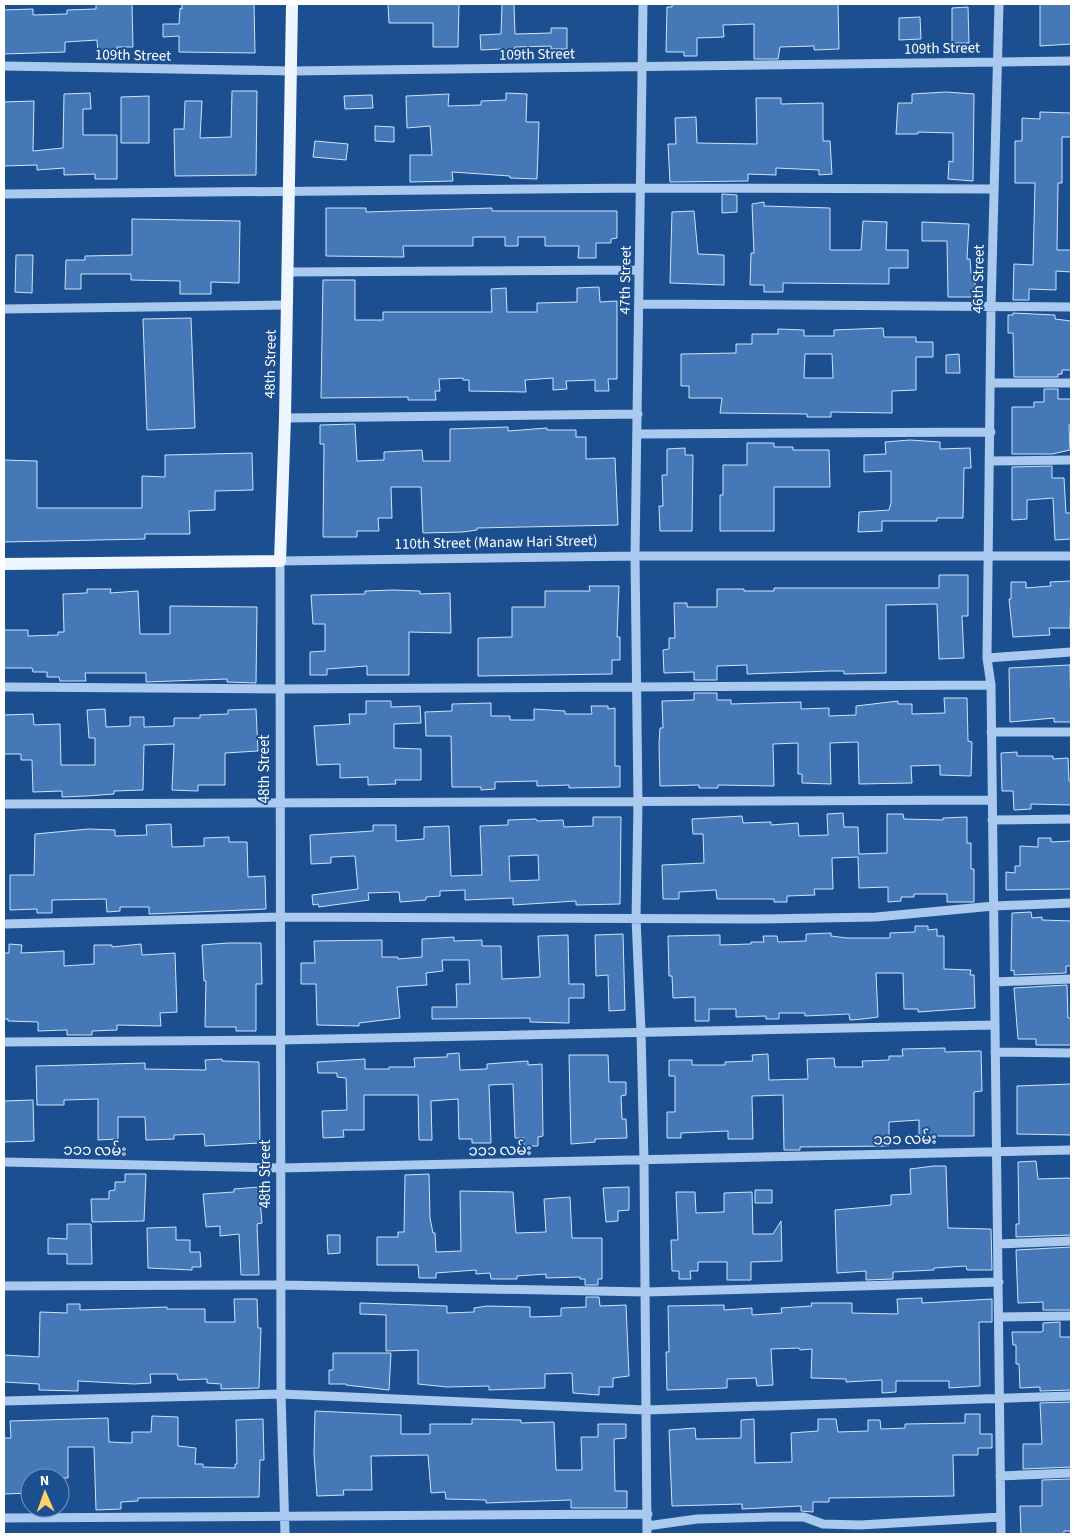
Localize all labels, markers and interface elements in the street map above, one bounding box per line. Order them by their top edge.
street label: 109th Street [904,37,980,60]
street label: 109th Street [499,43,575,66]
street label: 109th Street [95,44,171,67]
street label: 46th Street [967,244,990,314]
street label: 47th Street [614,245,637,315]
street label: 48th Street [259,329,282,399]
street label: 110th Street (Manaw Hari Street) [394,530,598,555]
street label: 48th Street [254,735,275,803]
street label: ၁၁၁ လမ်း [873,1128,937,1151]
street label: ၁၁၁ လမ်း [63,1139,127,1162]
street label: ၁၁၁ လမ်း [468,1139,532,1162]
street label: 48th Street [255,1140,276,1208]
north arrow [20,1468,70,1518]
text: N [40,1471,50,1491]

